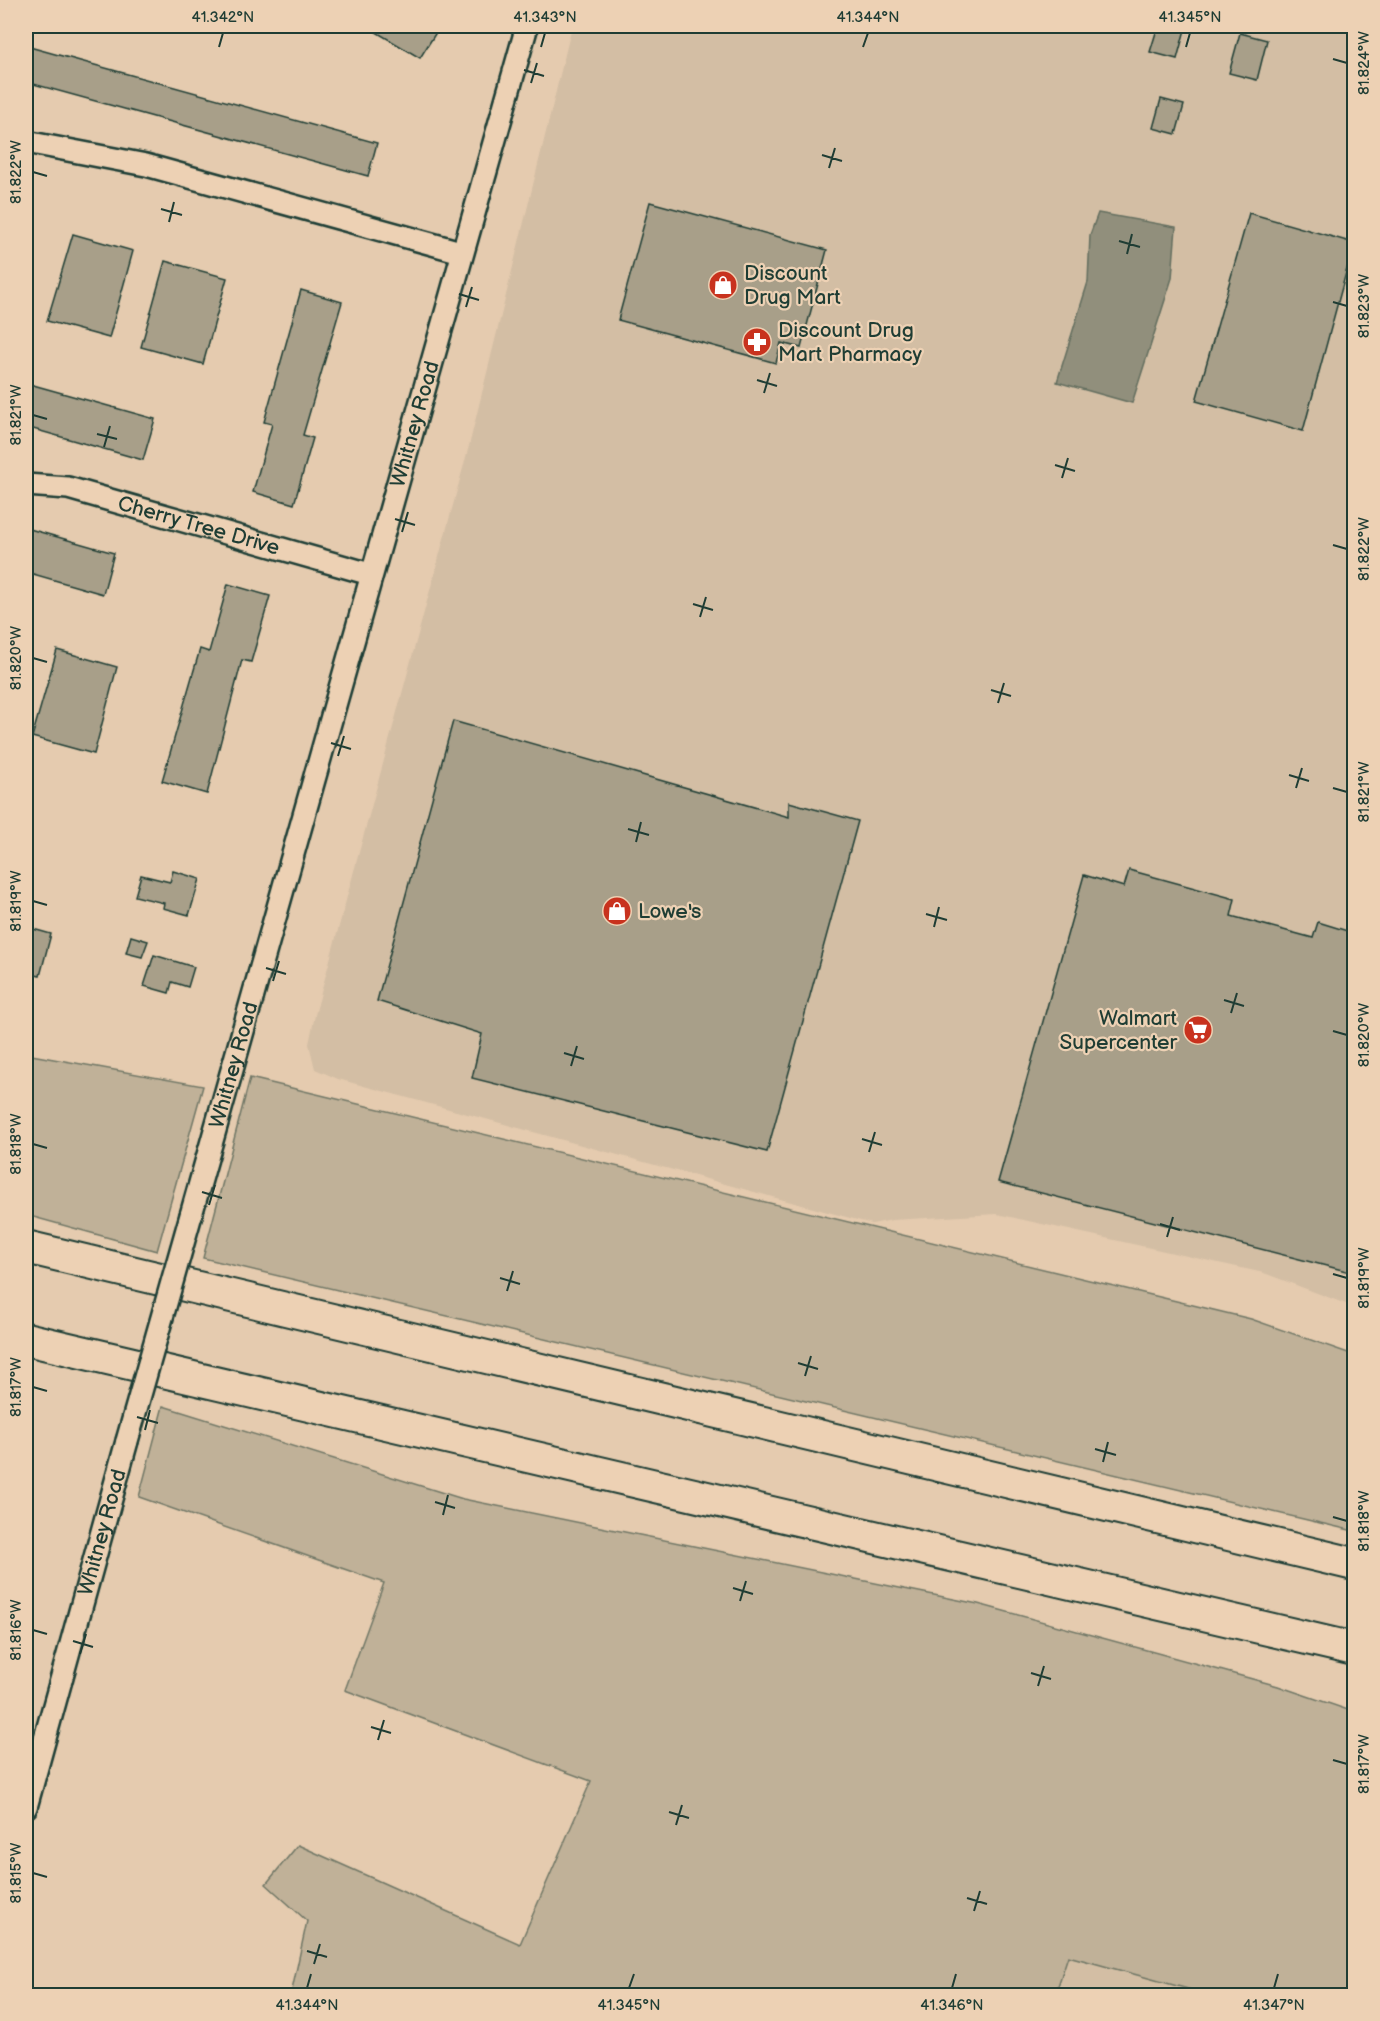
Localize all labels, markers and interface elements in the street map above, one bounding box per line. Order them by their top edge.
text: 41.342°N [192,8,254,27]
text: 41.343°N [513,8,577,27]
text: 41.344°N [836,8,900,27]
text: 41.345°N [1159,8,1221,27]
text: 81.824°W [1355,31,1374,95]
text: 81.822°W [7,140,26,204]
place label: Discount Drug Mart [744,261,841,310]
shop icon: Discount Drug Mart [707,269,739,301]
text: 81.823°W [1355,274,1374,338]
place label: Discount Drug Mart Pharmacy [778,318,923,367]
pharmacy icon: Discount Drug Mart Pharmacy [741,326,773,358]
street label: Whitney Road [385,358,444,490]
text: 81.821°W [7,384,26,446]
street label: Cherry Tree Drive [115,490,283,560]
text: 81.822°W [1355,517,1374,581]
text: 81.820°W [7,625,26,690]
text: 81.821°W [1355,761,1374,823]
text: 81.819°W [7,870,26,932]
shop icon: Lowe's [601,895,633,927]
place label: Lowe's [638,899,701,924]
street label: Whitney Road [204,999,263,1131]
text: 81.820°W [1355,1002,1374,1067]
place label: Walmart Supercenter [1059,1006,1178,1055]
supermarket icon: Walmart Supercenter [1182,1014,1214,1046]
text: 81.818°W [7,1113,26,1175]
text: 81.819°W [1355,1247,1374,1309]
text: 81.817°W [7,1357,26,1417]
street label: Whitney Road [72,1466,131,1598]
text: 81.818°W [1355,1490,1374,1552]
text: 81.816°W [7,1599,26,1661]
text: 81.817°W [1355,1734,1374,1794]
text: 81.815°W [7,1842,26,1904]
text: 41.344°N [275,1996,339,2015]
text: 41.345°N [598,1996,660,2015]
text: 41.346°N [920,1996,984,2015]
text: 41.347°N [1243,1996,1305,2015]

